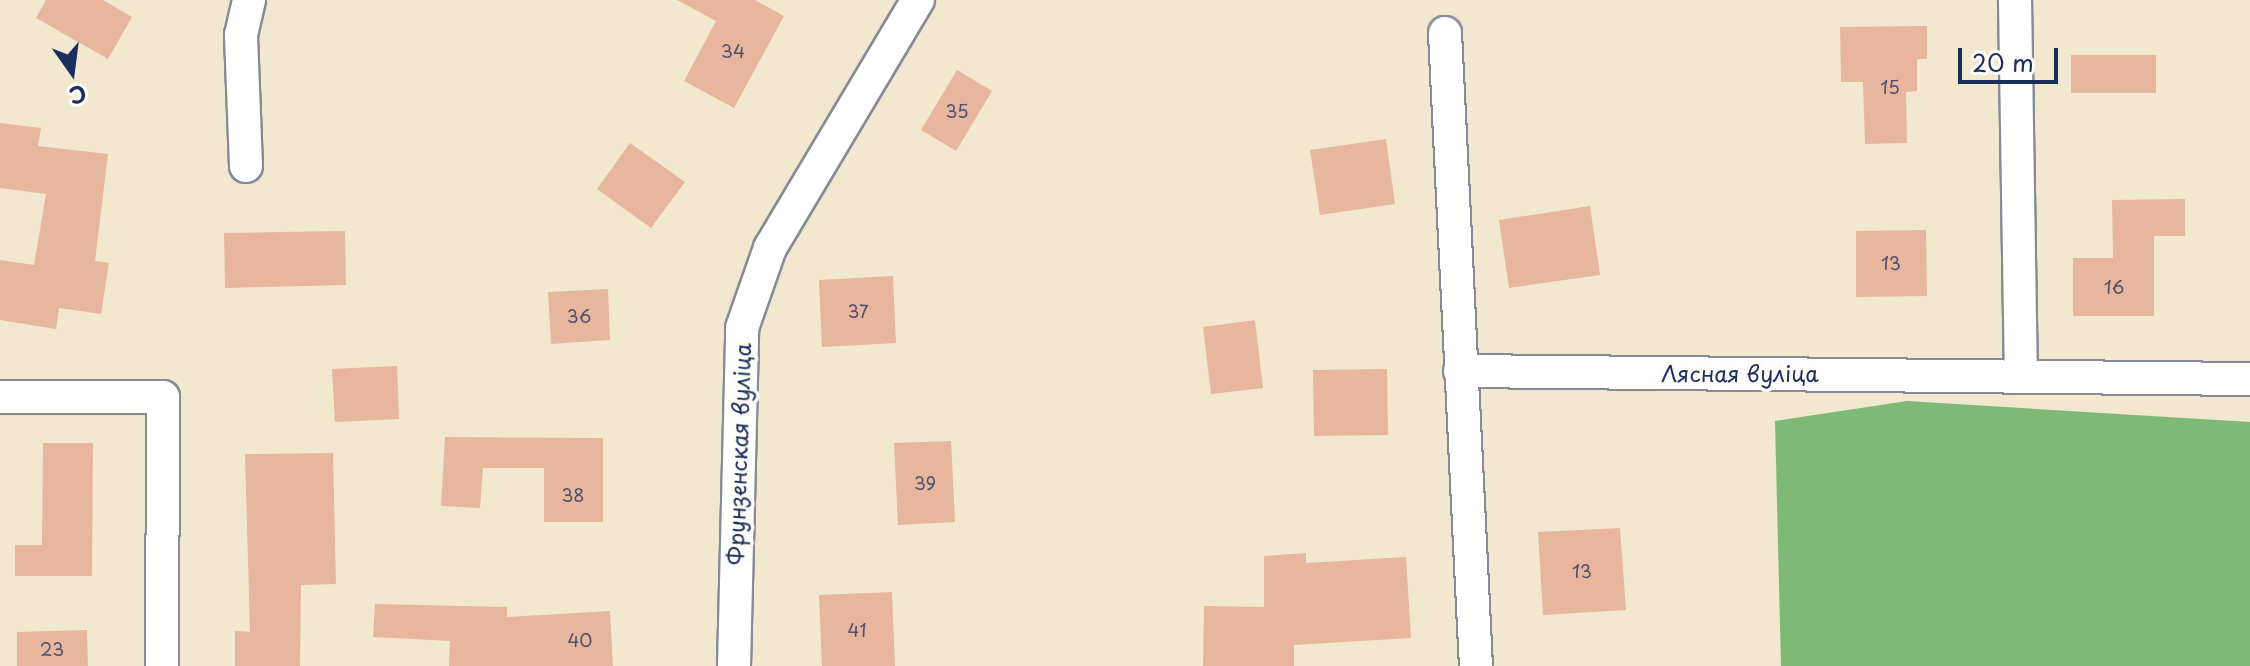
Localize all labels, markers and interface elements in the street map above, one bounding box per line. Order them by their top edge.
north arrow [32,32,112,112]
scale bar [1962,32,2062,82]
house number: 34 [721,40,745,62]
text: 20 m [1972,44,2034,80]
house number: 15 [1880,76,1900,98]
text: С [66,78,90,114]
house number: 35 [945,100,969,122]
house number: 13 [1881,252,1901,274]
house number: 16 [2104,276,2124,298]
house number: 37 [847,300,869,322]
house number: 36 [567,305,591,327]
street label: Фрунзенская вуліца [721,342,755,566]
street label: Лясная вуліца [1661,360,1819,386]
house number: 39 [914,472,936,494]
house number: 38 [561,484,585,506]
house number: 13 [1572,560,1592,582]
house number: 41 [848,619,866,641]
house number: 40 [567,629,593,651]
house number: 23 [40,638,64,660]

